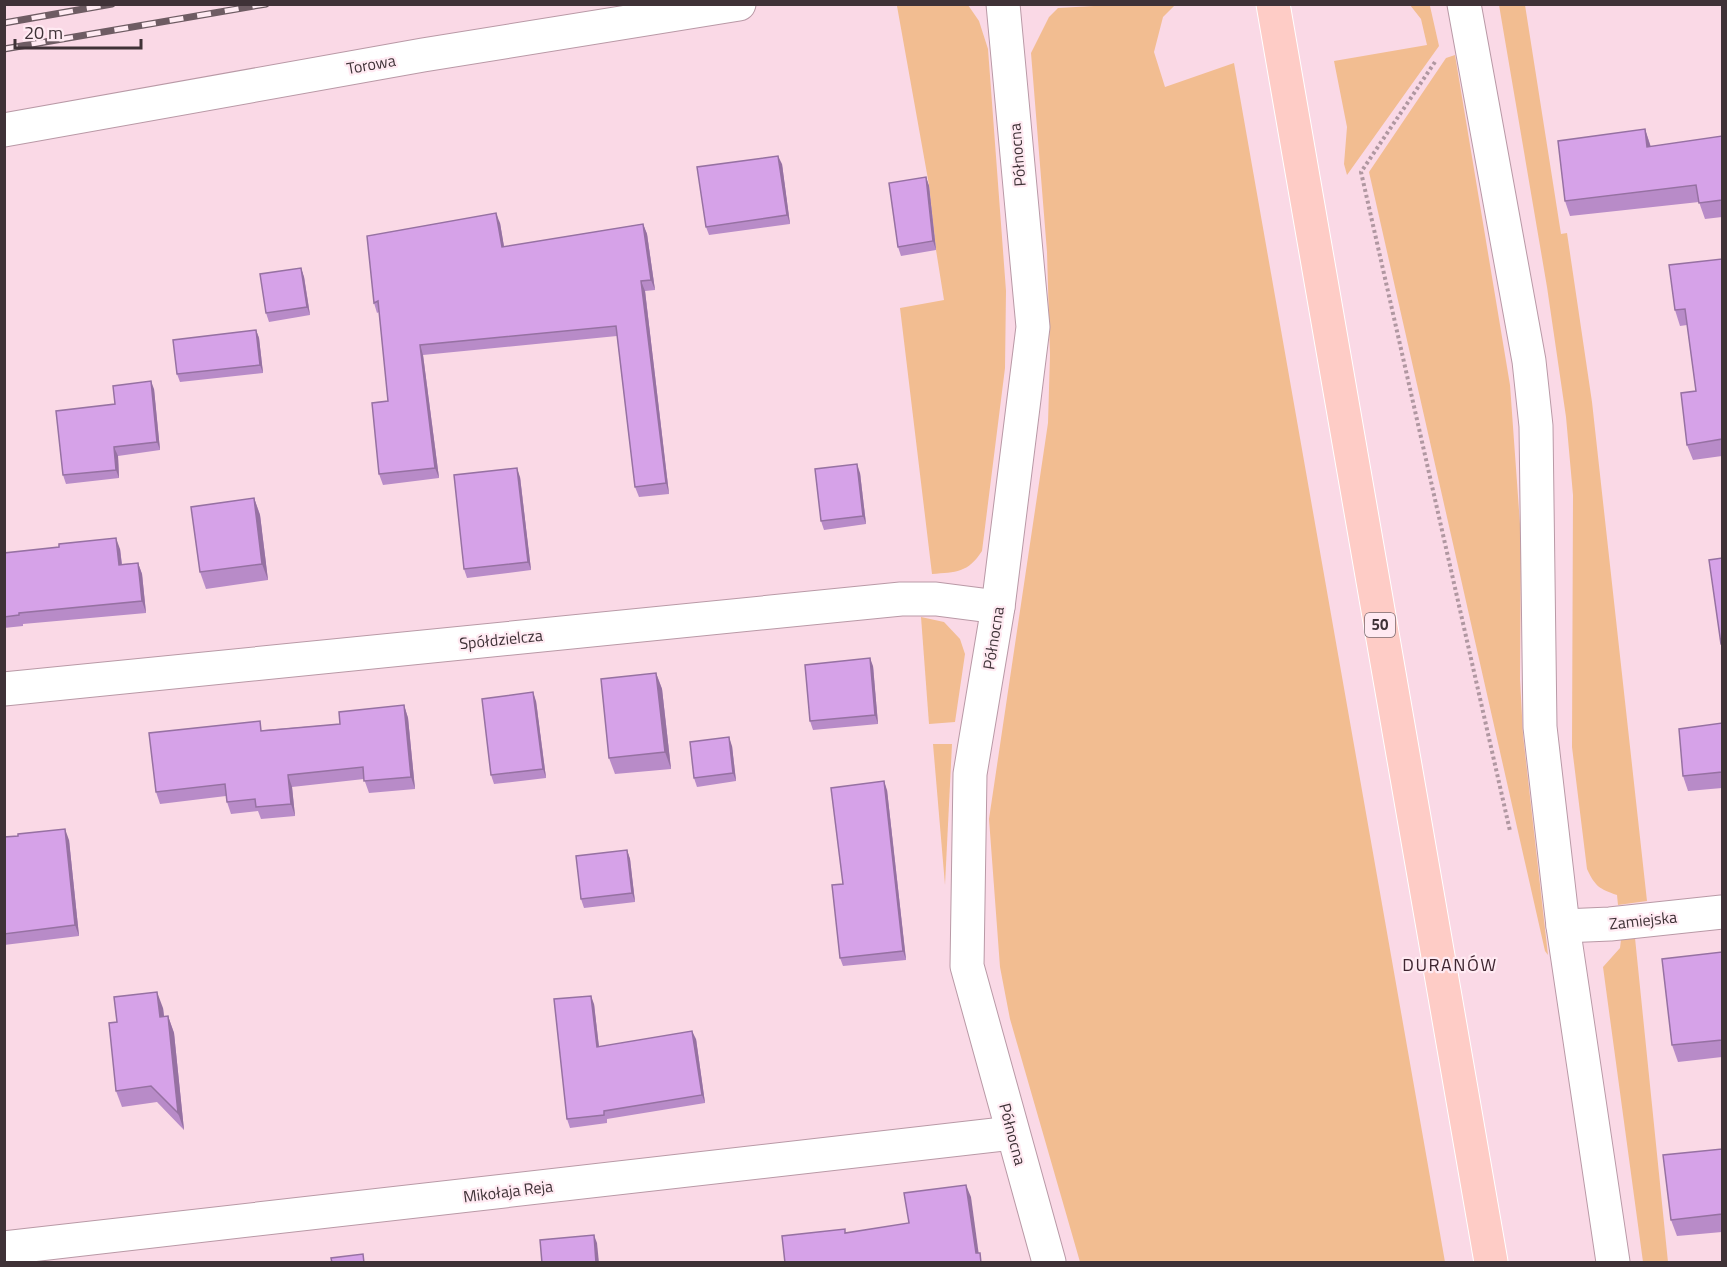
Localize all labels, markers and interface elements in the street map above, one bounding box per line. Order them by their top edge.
scale bar [15,12,141,50]
text: 20 m [24,19,63,46]
street label: Torowa [345,48,397,80]
street label: Północna [1002,122,1032,188]
street label: Północna [976,605,1010,671]
road number: 50 [1365,613,1395,637]
street label: Spółdzielcza [458,623,544,655]
street label: Zamiejska [1608,905,1678,935]
district label: DURANÓW [1402,951,1498,978]
street label: Północna [993,1100,1033,1168]
street label: Mikołaja Reja [462,1174,554,1208]

